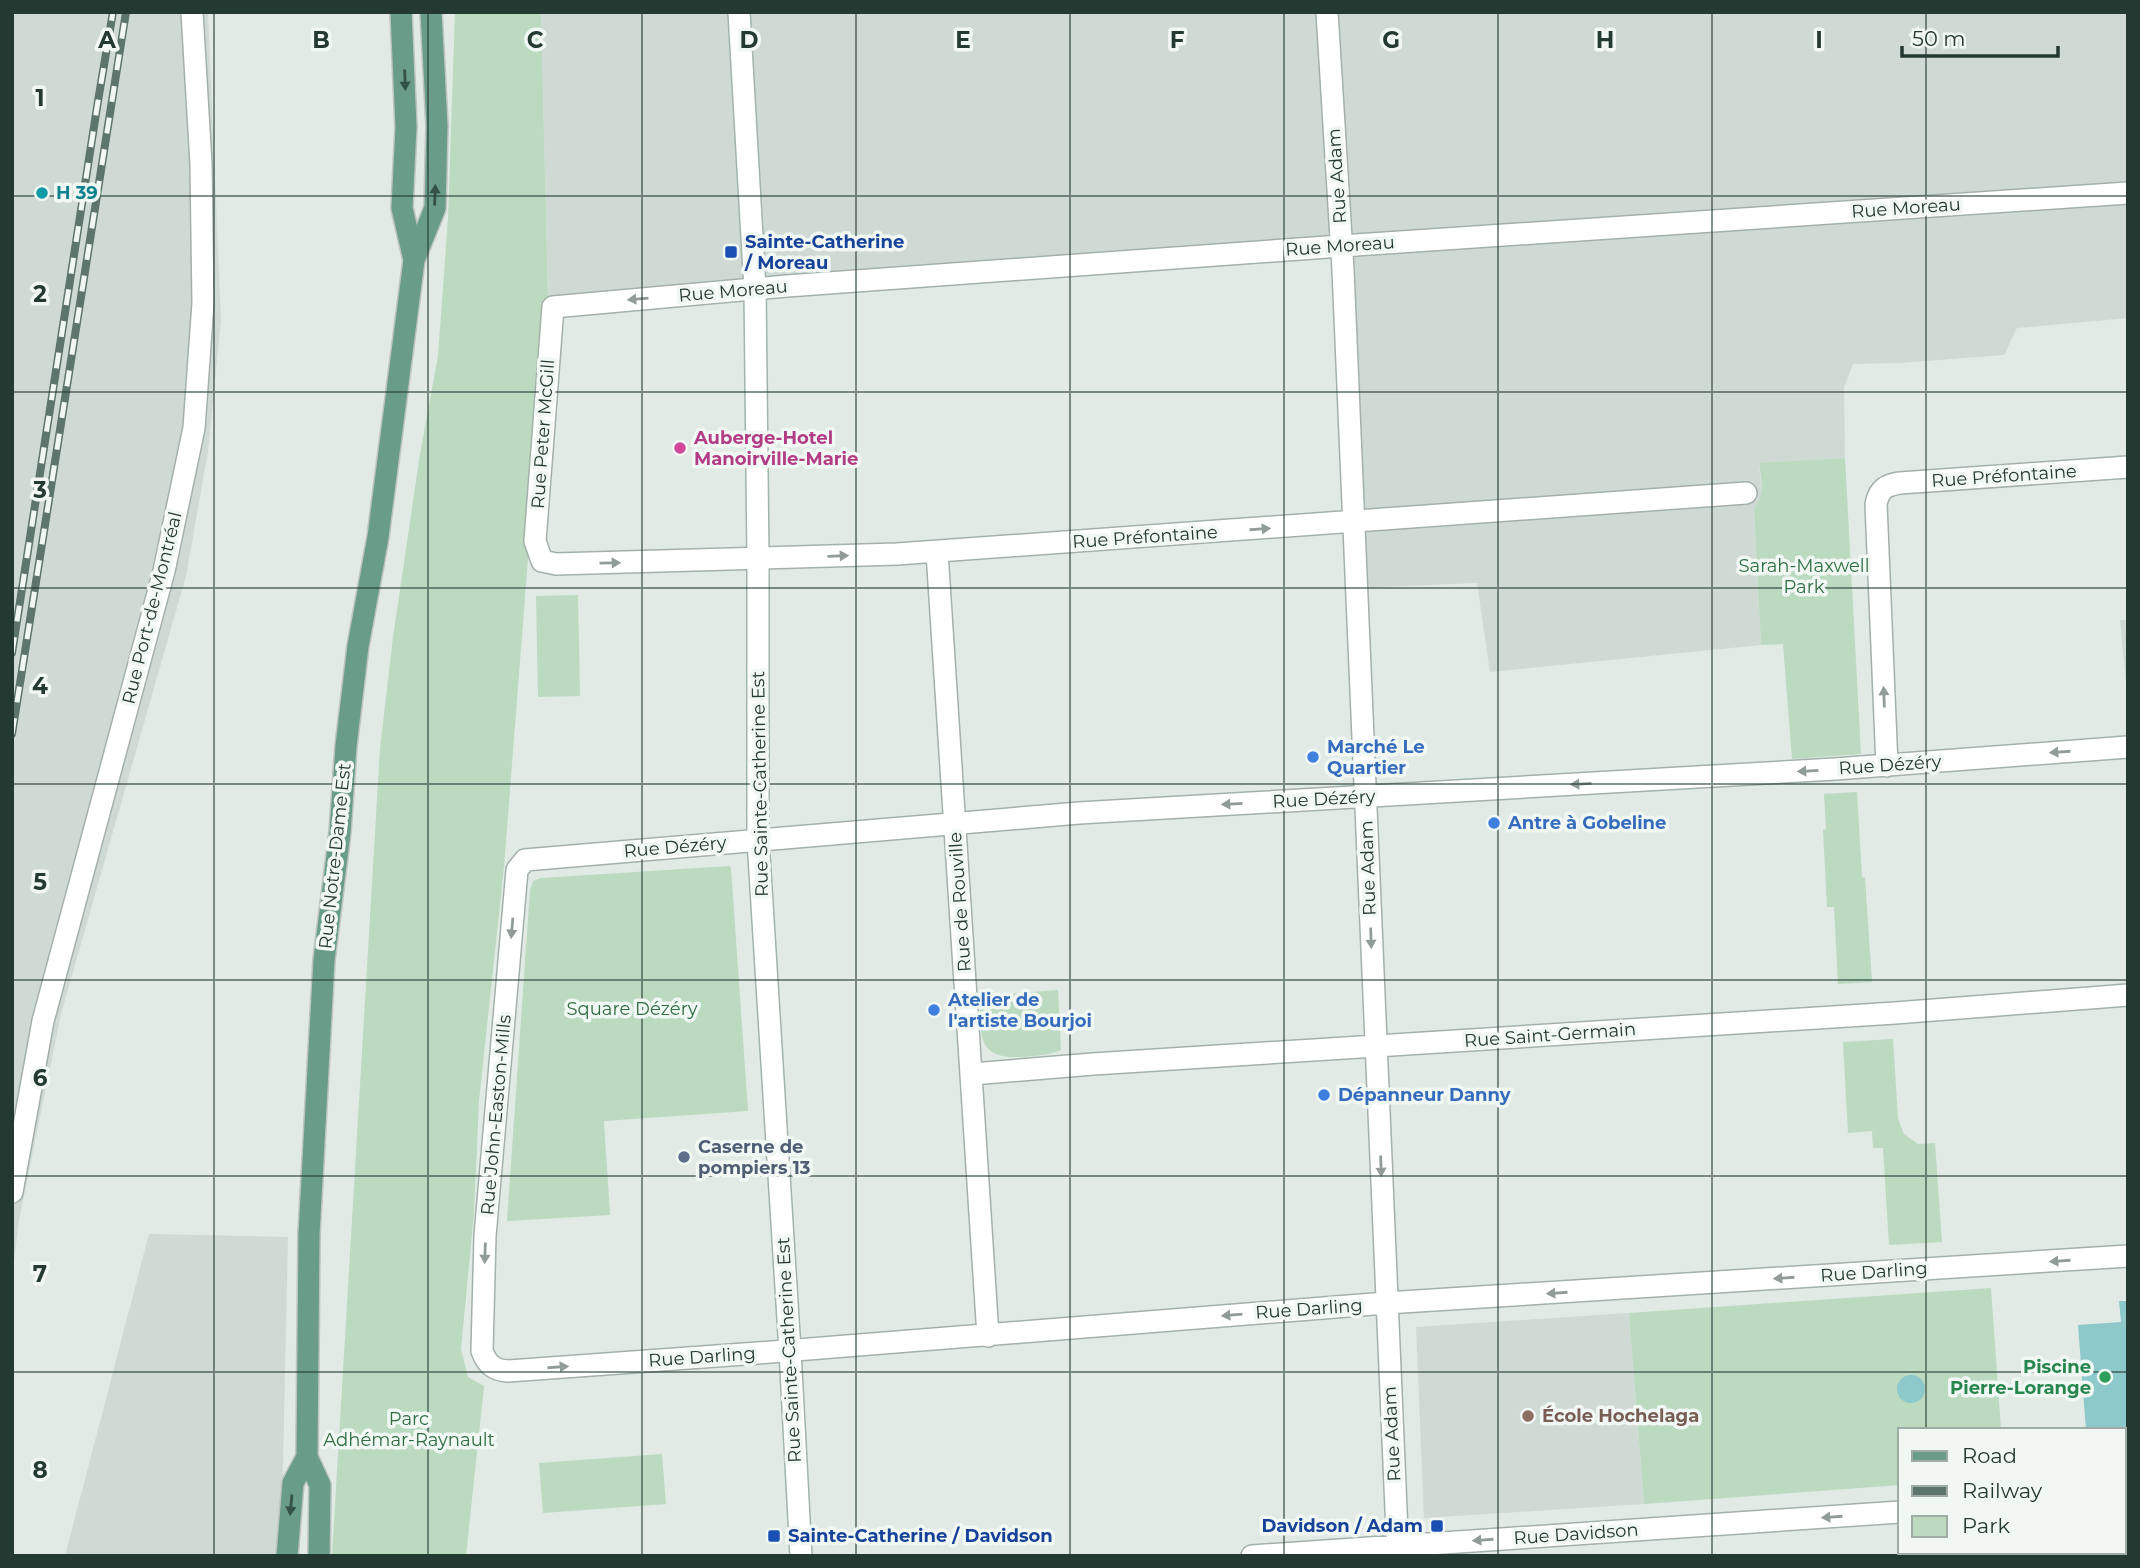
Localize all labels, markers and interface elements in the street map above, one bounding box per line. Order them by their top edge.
scale bar [1902,14,2058,58]
text: A [97,26,116,54]
text: B [312,26,330,54]
text: C [527,26,544,54]
text: D [740,26,759,54]
text: E [955,26,971,54]
text: F [1170,26,1185,54]
text: G [1382,26,1400,54]
text: H [1596,26,1614,54]
text: I [1815,26,1823,54]
text: 50 m [1912,26,1966,51]
one-way arrow [399,70,410,92]
text: 1 [35,84,45,112]
street label: Rue Adam [1323,128,1351,224]
place label: H 39 [56,182,98,204]
one-way arrow [429,184,441,206]
marker: H 39 [34,185,50,201]
street label: Rue Moreau [1851,193,1961,223]
place label: Sainte-Catherine / Moreau [744,231,904,274]
street label: Rue Moreau [1285,231,1395,261]
marker: Sainte-Catherine / Moreau [723,244,739,260]
street label: Rue Moreau [678,275,788,307]
text: 2 [33,280,47,308]
one-way arrow [627,294,649,305]
street label: Rue Peter McGill [527,359,559,509]
place label: Auberge-Hotel Manoirville-Marie [693,427,858,470]
marker: Auberge-Hotel Manoirville-Marie [672,440,688,456]
street label: Rue Préfontaine [1930,460,2078,492]
text: 3 [32,476,47,504]
street label: Rue Port-de-Montréal [117,510,187,706]
street label: Rue Préfontaine [1071,521,1219,553]
one-way arrow [1249,523,1271,534]
one-way arrow [827,551,849,562]
park label: Sarah-Maxwell Park [1738,555,1870,598]
one-way arrow [599,558,621,569]
street label: Rue Sainte-Catherine Est [747,671,773,897]
text: 4 [32,672,48,700]
one-way arrow [1879,686,1890,708]
place label: Marché Le Quartier [1327,736,1425,779]
one-way arrow [2048,747,2070,758]
marker: Marché Le Quartier [1305,749,1321,765]
street label: Rue Dézéry [1838,750,1942,780]
street label: Rue Notre-Dame Est [314,762,356,950]
one-way arrow [1797,766,1819,777]
one-way arrow [1570,779,1592,790]
street label: Rue Dézéry [1272,785,1376,813]
one-way arrow [1221,799,1243,810]
place label: Antre à Gobeline [1507,812,1666,834]
marker: Antre à Gobeline [1486,815,1502,831]
street label: Rue Adam [1355,820,1381,916]
street label: Rue de Rouville [944,831,976,973]
street label: Rue Dézéry [623,832,728,862]
text: 5 [33,868,47,896]
one-way arrow [506,917,517,939]
one-way arrow [1366,928,1377,950]
place label: Atelier de l'artiste Bourjoi [947,989,1092,1032]
park label: Square Dézéry [567,998,698,1020]
marker: Atelier de l'artiste Bourjoi [926,1002,942,1018]
street label: Rue John-Easton-Mills [476,1014,516,1216]
street label: Rue Saint-Germain [1463,1018,1637,1052]
text: 6 [33,1064,48,1092]
place label: Dépanneur Danny [1338,1084,1511,1106]
marker: Dépanneur Danny [1316,1087,1332,1103]
place label: Caserne de pompiers 13 [698,1136,811,1179]
marker: Caserne de pompiers 13 [676,1149,692,1165]
one-way arrow [1375,1155,1386,1177]
street label: Rue Sainte-Catherine Est [772,1237,806,1463]
one-way arrow [479,1242,490,1264]
one-way arrow [2048,1255,2070,1266]
street label: Rue Darling [1820,1257,1928,1287]
text: 7 [33,1260,47,1288]
one-way arrow [1772,1273,1794,1284]
one-way arrow [1545,1288,1567,1299]
street label: Rue Darling [1255,1294,1363,1324]
one-way arrow [1221,1310,1243,1321]
street label: Rue Darling [648,1342,756,1372]
place label: Piscine Pierre-Lorange [1950,1356,2091,1399]
one-way arrow [548,1361,570,1372]
marker: Piscine Pierre-Lorange [2097,1369,2113,1385]
street label: Rue Adam [1379,1386,1405,1482]
place label: École Hochelaga [1542,1405,1699,1427]
park label: Parc Adhémar-Raynault [323,1408,495,1451]
marker: École Hochelaga [1520,1408,1536,1424]
legend [1898,1428,2126,1554]
text: Road [1962,1443,2017,1468]
text: 8 [32,1456,48,1484]
text: Railway [1962,1478,2043,1503]
one-way arrow [286,1494,297,1516]
one-way arrow [1821,1511,1843,1522]
text: Park [1962,1513,2010,1538]
place label: Davidson / Adam [1261,1515,1423,1537]
marker: Davidson / Adam [1429,1518,1445,1534]
street label: Rue Davidson [1513,1519,1639,1549]
place label: Sainte-Catherine / Davidson [788,1525,1053,1547]
marker: Sainte-Catherine / Davidson [766,1528,782,1544]
one-way arrow [1472,1535,1494,1546]

